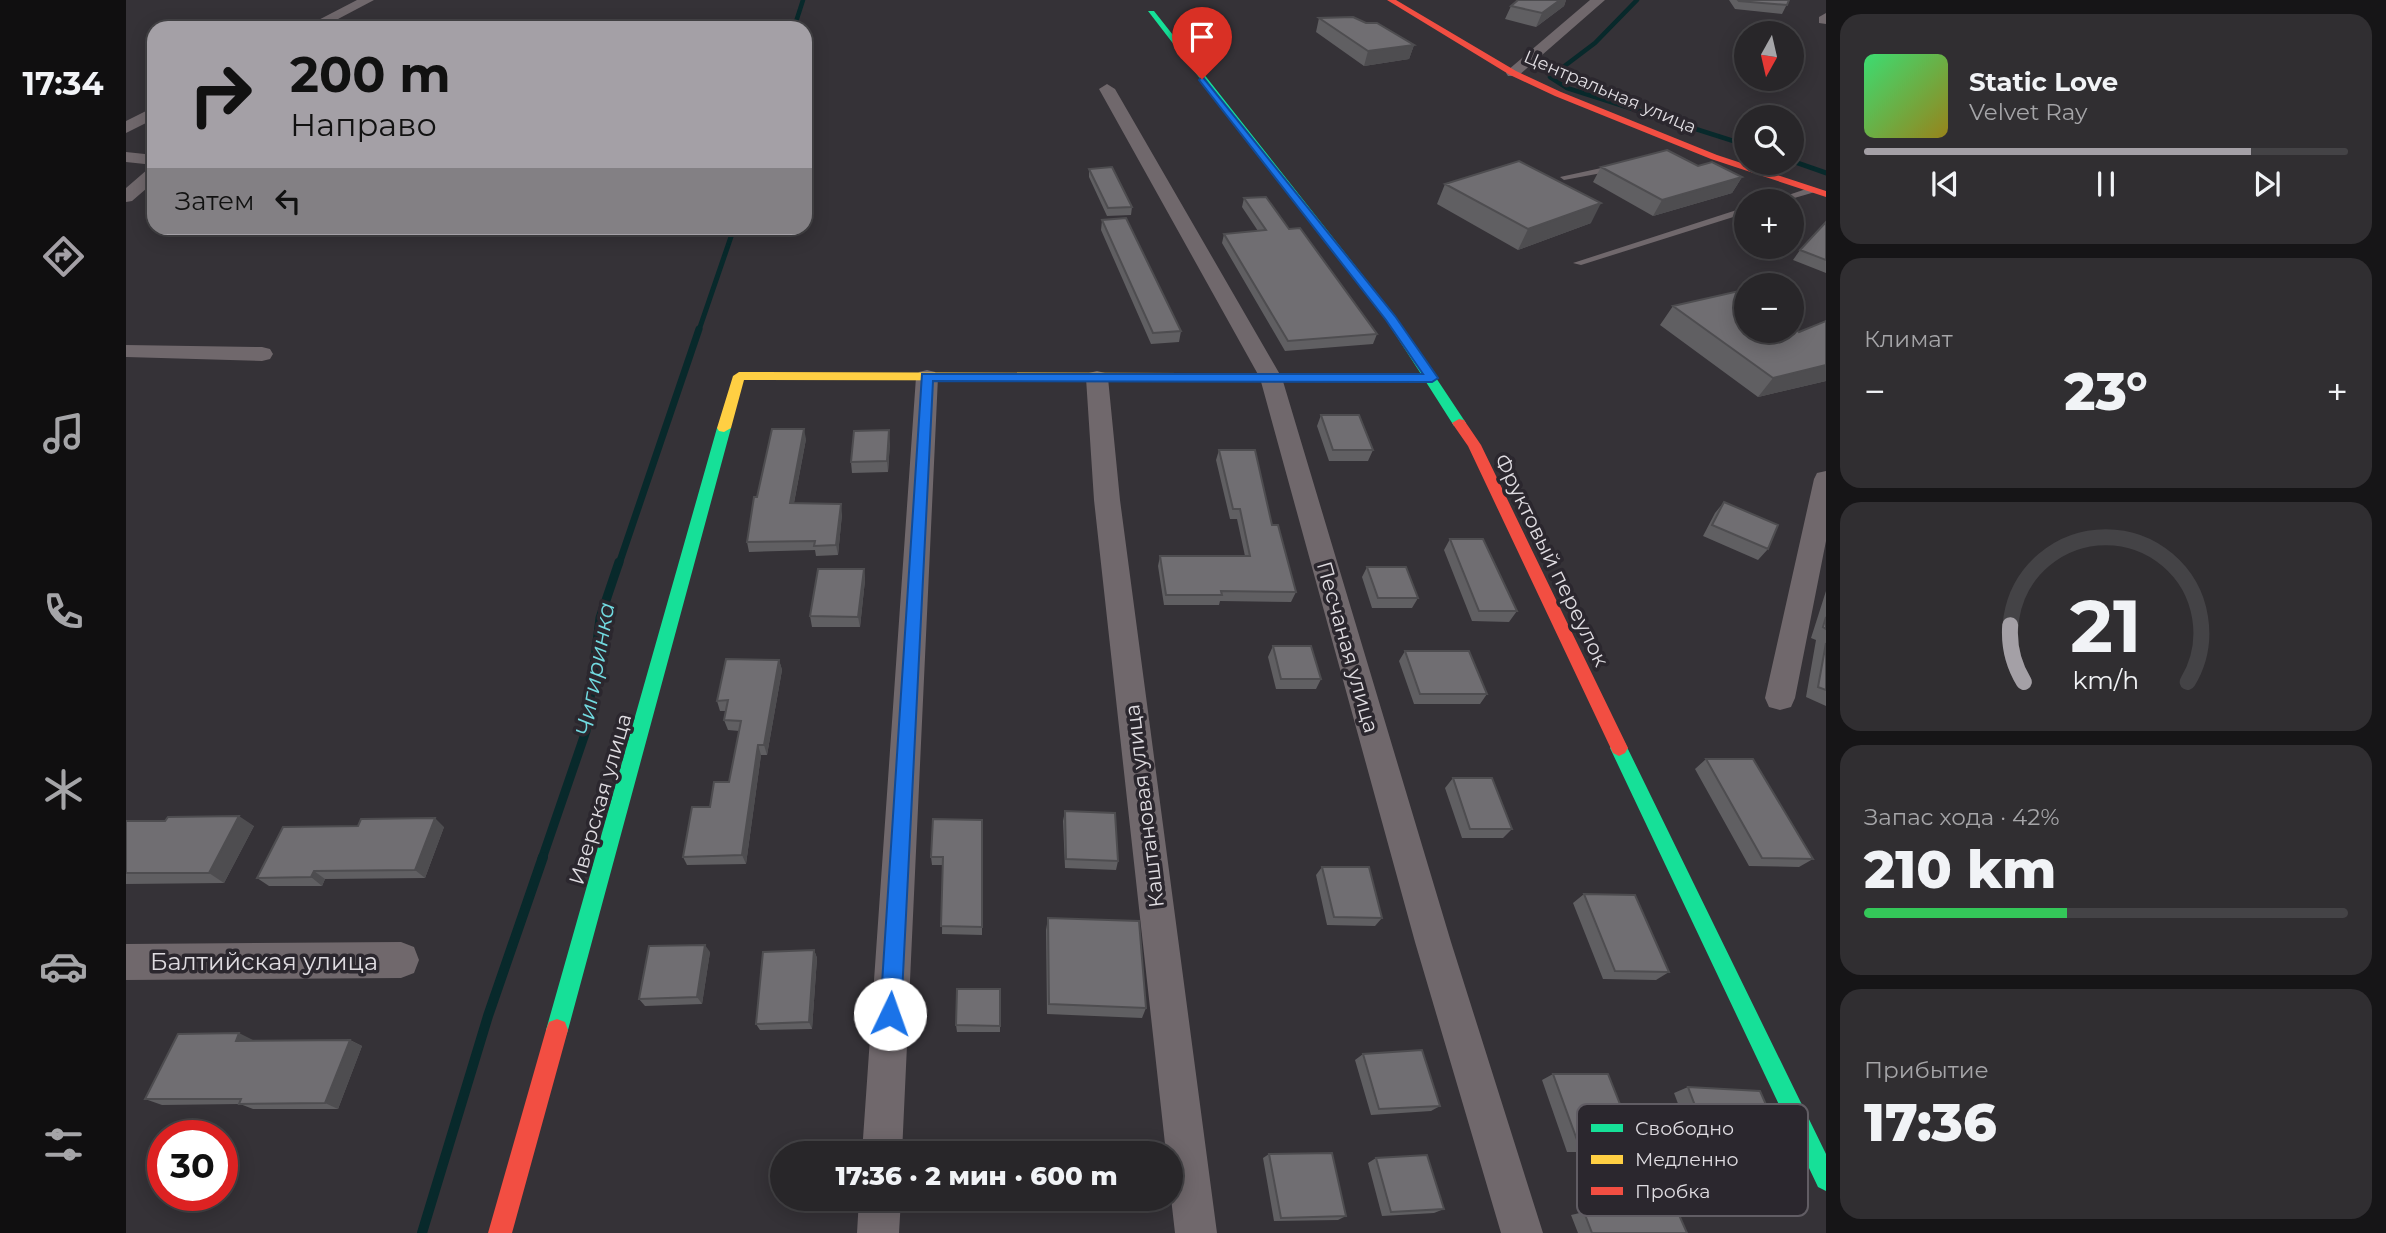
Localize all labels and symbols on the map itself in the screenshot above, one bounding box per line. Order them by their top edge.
pin [1172,7,1232,79]
north arrow [1734,21,1804,91]
street label: Центральная улица [1520,46,1700,138]
street label: Фруктовый переулок [1490,450,1614,670]
street label: Песчаная улица [1312,558,1384,736]
water label: Чигиринка [569,600,621,738]
street label: Каштановая улица [1119,703,1169,909]
street label: Иверская улица [564,710,636,888]
street label: Балтийская улица [150,947,378,976]
position arrow [853,977,927,1051]
legend [1577,1104,1808,1216]
text: Свободно [1635,1117,1734,1140]
speed limit sign: 30 [147,1120,238,1211]
text: Медленно [1635,1148,1739,1171]
text: Пробка [1635,1180,1710,1203]

